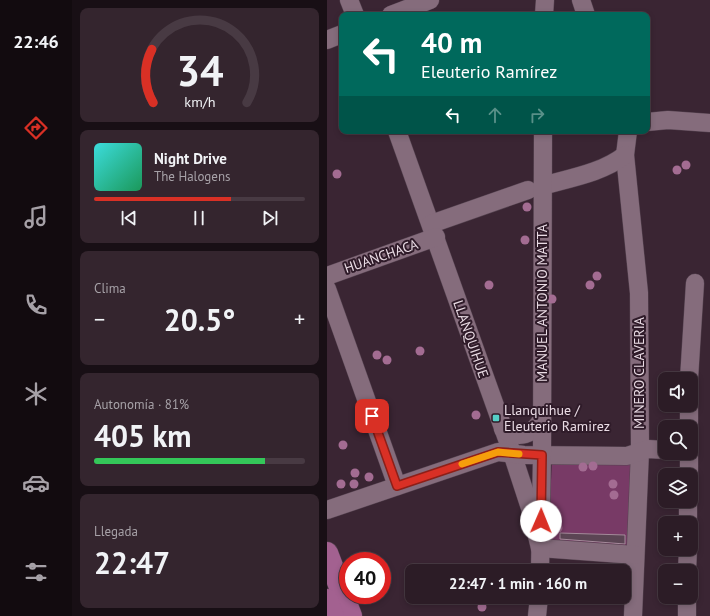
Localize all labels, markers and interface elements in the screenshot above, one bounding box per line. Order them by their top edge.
text: 40 m [421,24,482,61]
icon: left [355,28,407,80]
text: 22:46 [13,30,59,53]
text: 34 [176,44,223,97]
text: Eleuterio Ramírez [421,60,557,83]
text: km/h [184,91,215,110]
icon: left [442,104,464,126]
icon: ahead [484,104,506,126]
icon: right [526,104,548,126]
icon: directions [22,114,50,142]
text: Night Drive [154,149,227,168]
text: The Halogens [154,168,231,185]
icon: music [22,203,50,231]
icon: previous [118,207,140,229]
icon: pause [188,207,210,229]
icon: next [259,207,281,229]
street label: MANUEL ANTONIO MATTA [533,223,551,382]
street label: HUANCHACA [342,235,421,277]
text: Clima [94,280,126,297]
icon: phone [22,291,50,319]
street label: LLANQUIHUE [449,298,493,380]
text: 20.5° [164,300,235,339]
text: − [94,305,105,333]
text: + [294,305,305,333]
street label: MINERO CLAVERIA [630,316,648,429]
map controls [658,372,698,604]
button: sound [658,372,698,412]
icon: climate [22,380,50,408]
text: Autonomía · 81% [94,396,189,413]
pin [355,399,389,433]
place label: Llanquihue / Eleuterio Ramirez [504,401,610,435]
icon: arrive [361,405,383,427]
marker: Llanquihue / Eleuterio Ramirez [491,413,501,423]
text: 405 km [94,416,192,455]
button: search [658,420,698,460]
button: layers [658,468,698,508]
icon: car [22,469,50,497]
position arrow [520,500,562,542]
button: + [658,516,698,556]
text: Llegada [94,523,138,540]
text: 22:47 [94,543,170,582]
speed limit sign: 40 [339,552,391,604]
icon: filters [22,558,50,586]
button: − [658,564,698,604]
text: 22:47 · 1 min · 160 m [449,574,587,593]

